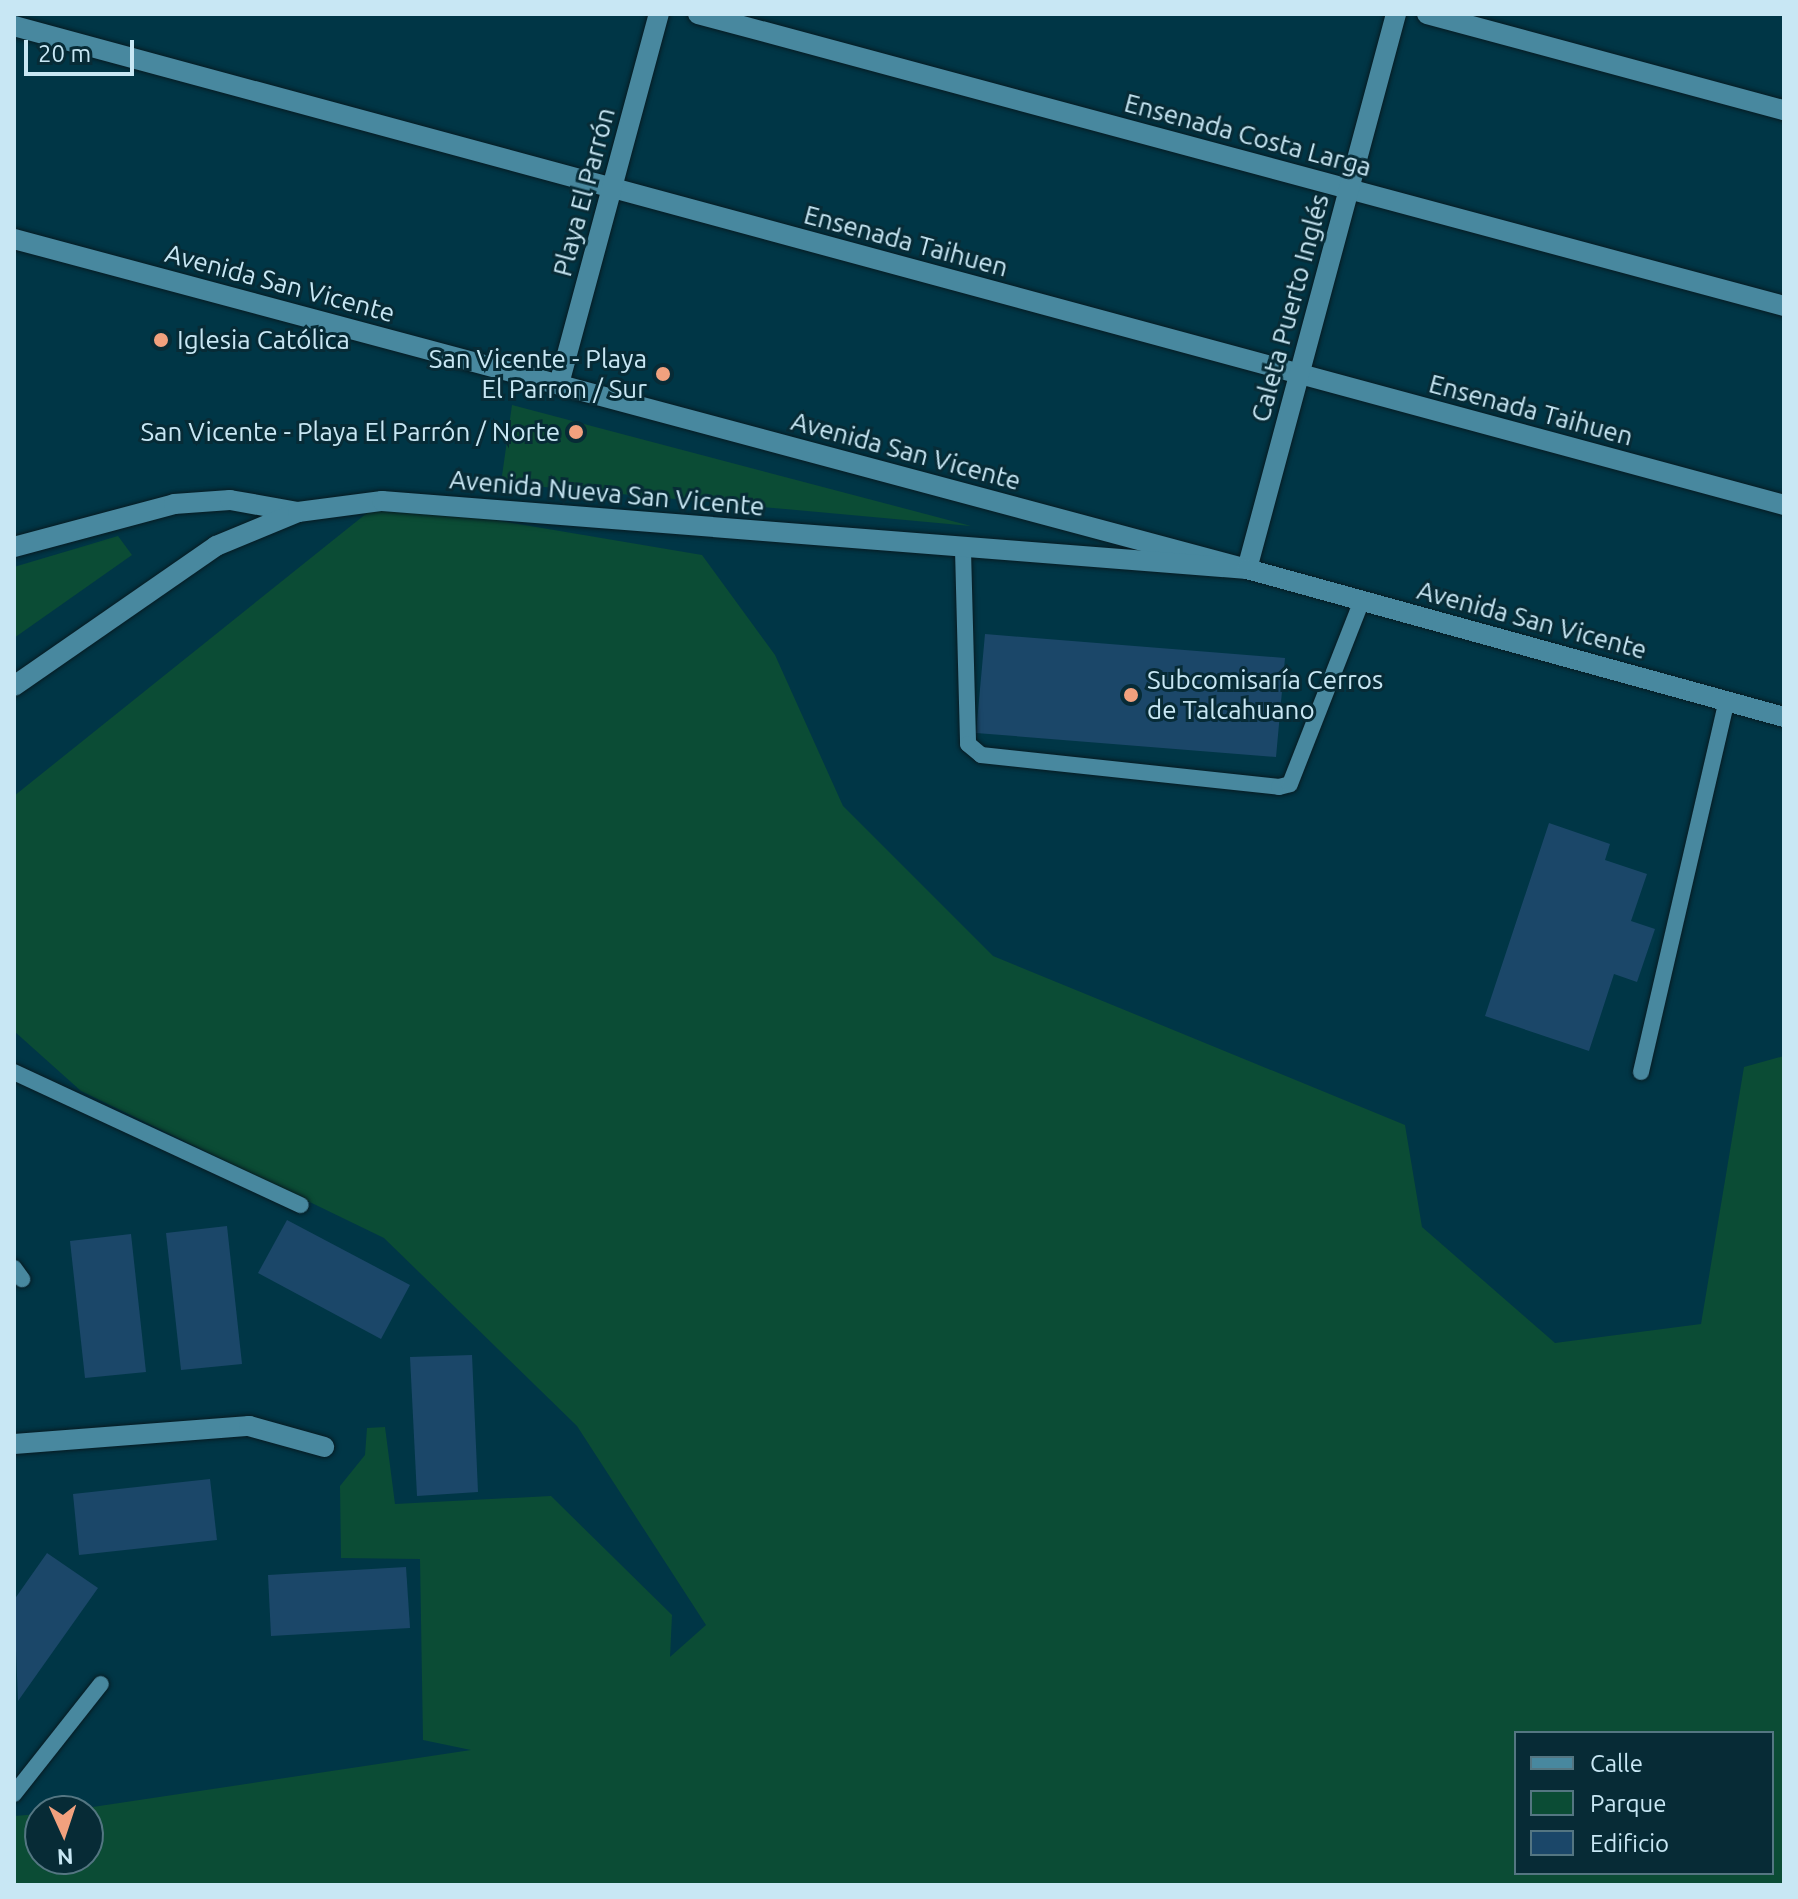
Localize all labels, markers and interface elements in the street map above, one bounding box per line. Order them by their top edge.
scale bar [28,24,138,74]
text: 20 m [38,40,91,67]
street label: Ensenada Costa Larga [1121,87,1375,183]
street label: Playa El Parrón [546,104,622,280]
street label: Caleta Puerto Inglés [1245,191,1335,425]
street label: Ensenada Taihuen [801,199,1011,283]
street label: Avenida San Vicente [162,237,398,329]
place label: Iglesia Católica [177,324,350,356]
marker: Iglesia Católica [152,331,170,349]
place label: San Vicente - Playa El Parron / Sur [429,343,647,404]
marker: San Vicente - Playa El Parron / Sur [654,365,672,383]
street label: Ensenada Taihuen [1426,368,1636,452]
street label: Avenida San Vicente [788,405,1024,497]
place label: San Vicente - Playa El Parrón / Norte [140,416,560,448]
marker: San Vicente - Playa El Parrón / Norte [567,423,585,441]
street label: Avenida Nueva San Vicente [448,464,766,522]
street label: Avenida San Vicente [1414,574,1650,666]
place label: Subcomisaría Cerros de Talcahuano [1147,664,1383,726]
marker: Subcomisaría Cerros de Talcahuano [1122,686,1140,704]
legend [1514,1731,1774,1875]
text: Calle [1590,1750,1643,1777]
text: Parque [1590,1790,1667,1817]
north arrow [24,1795,104,1875]
text: Edificio [1590,1830,1669,1857]
text: N [56,1845,74,1870]

